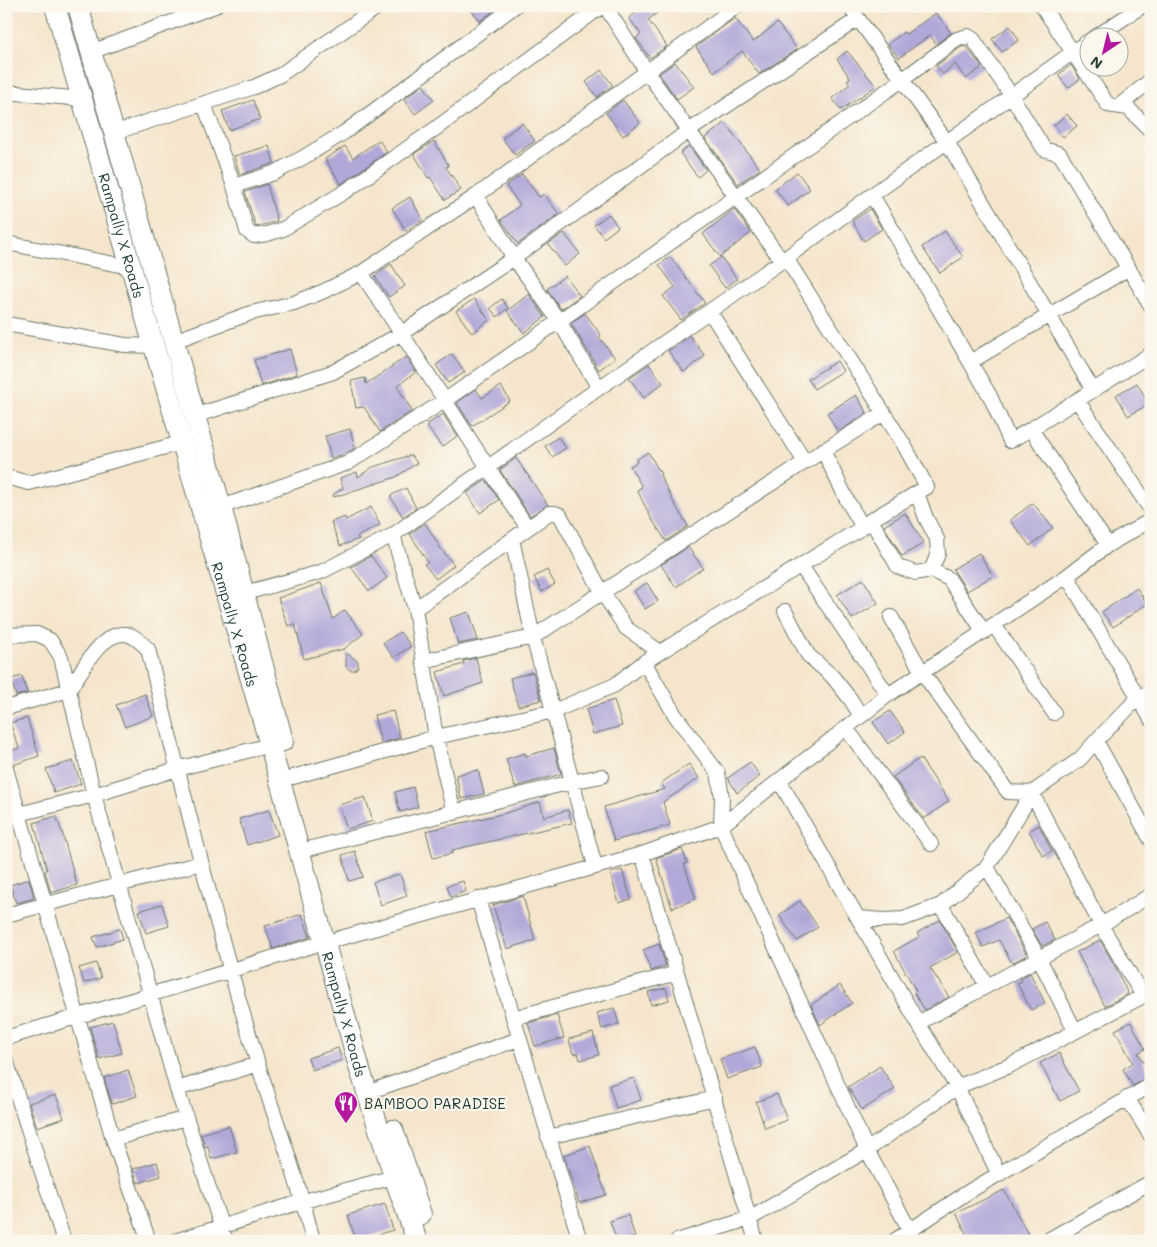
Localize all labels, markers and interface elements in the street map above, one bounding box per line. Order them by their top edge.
north arrow [1080,28,1130,78]
text: N [1086,52,1106,74]
street label: Rampally X Roads [94,171,149,300]
street label: Rampally X Roads [207,560,263,689]
street label: Rampally X Roads [318,949,372,1079]
restaurant icon: BAMBOO PARADISE [333,1090,359,1124]
place label: BAMBOO PARADISE [364,1093,506,1113]

